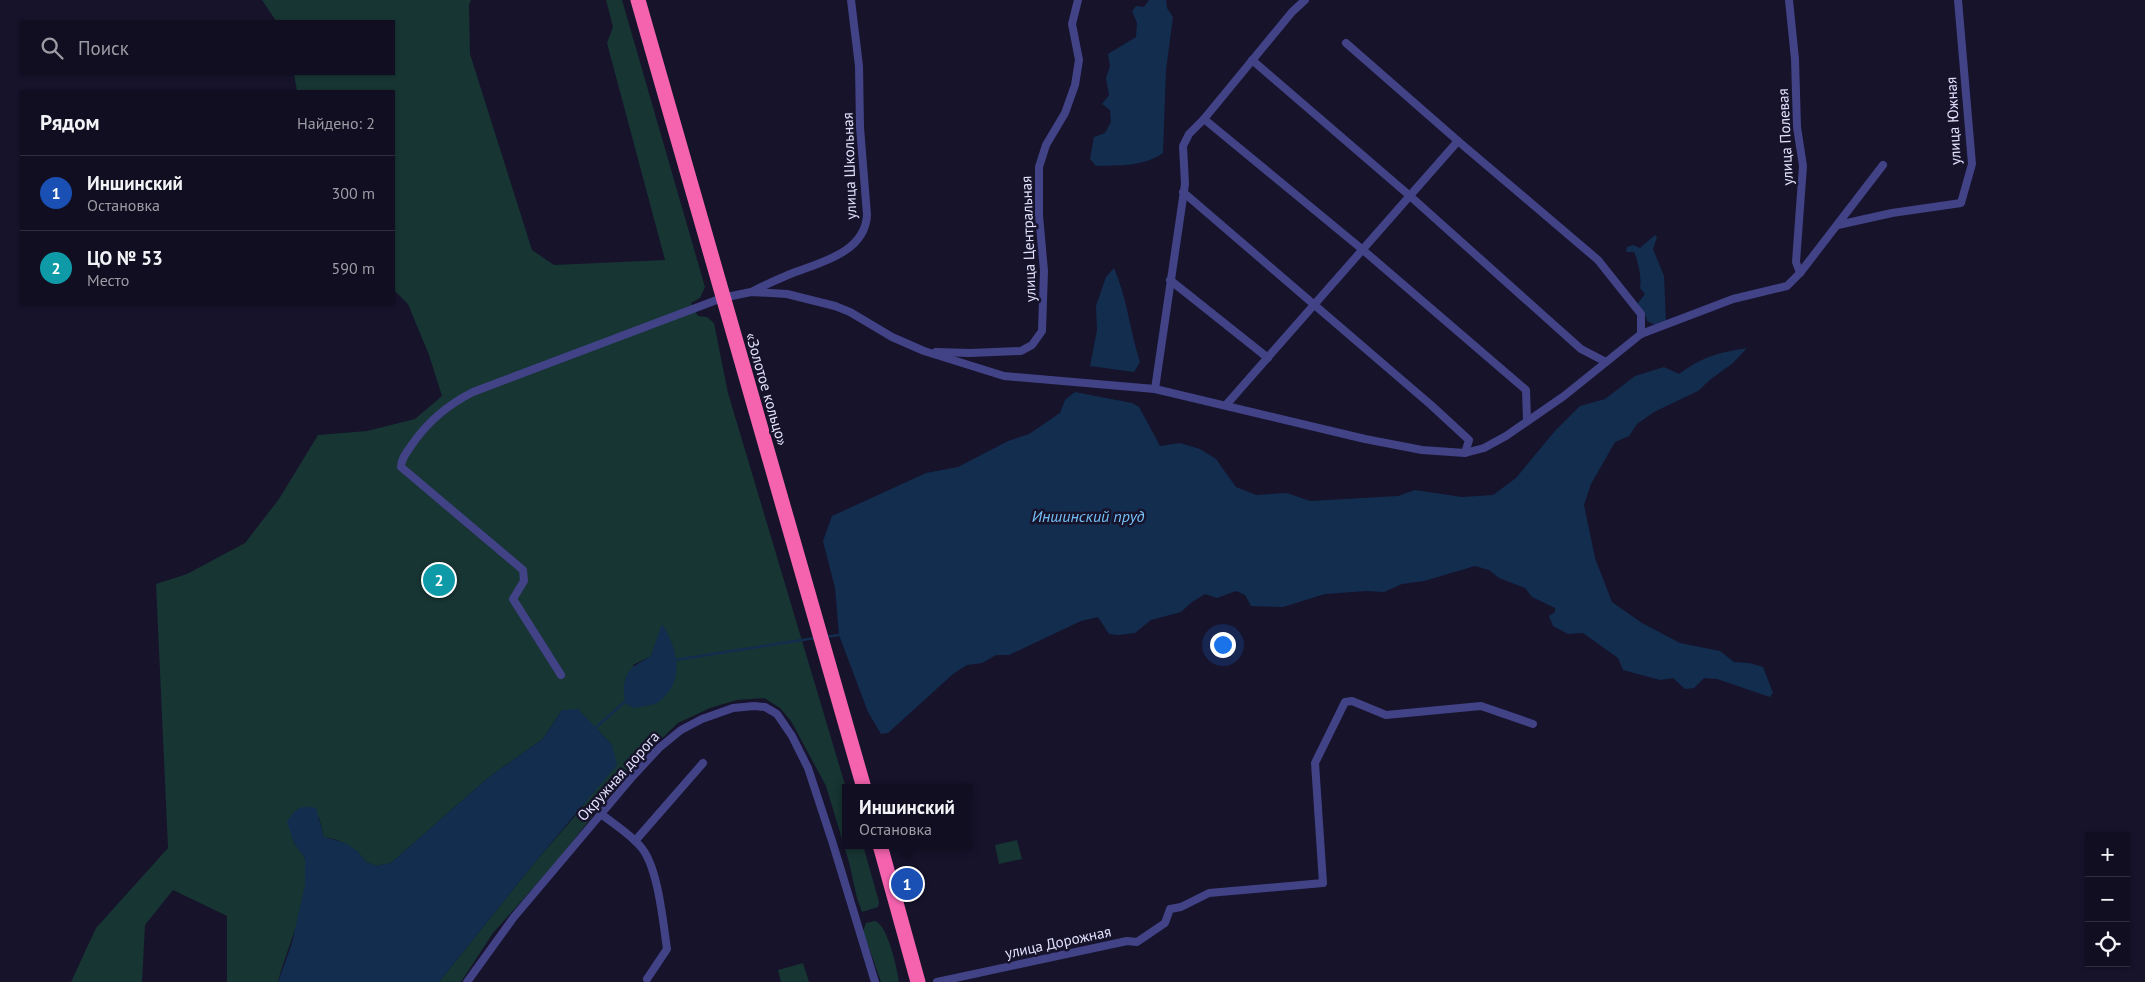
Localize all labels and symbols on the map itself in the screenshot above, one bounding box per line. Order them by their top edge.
street label: улица Южная [1941,76,1965,166]
street label: улица Полевая [1773,88,1797,186]
street label: улица Школьная [838,112,860,220]
street label: улица Центральная [1016,175,1040,303]
street label: «Золотое кольцо» [742,330,792,448]
water label: Иншинский пруд [1032,506,1144,526]
pin: 2 [423,561,455,599]
your location [1210,632,1236,658]
street label: Окружная дорога [573,727,663,825]
pin: 1 [891,865,923,903]
street label: улица Дорожная [1003,921,1113,963]

